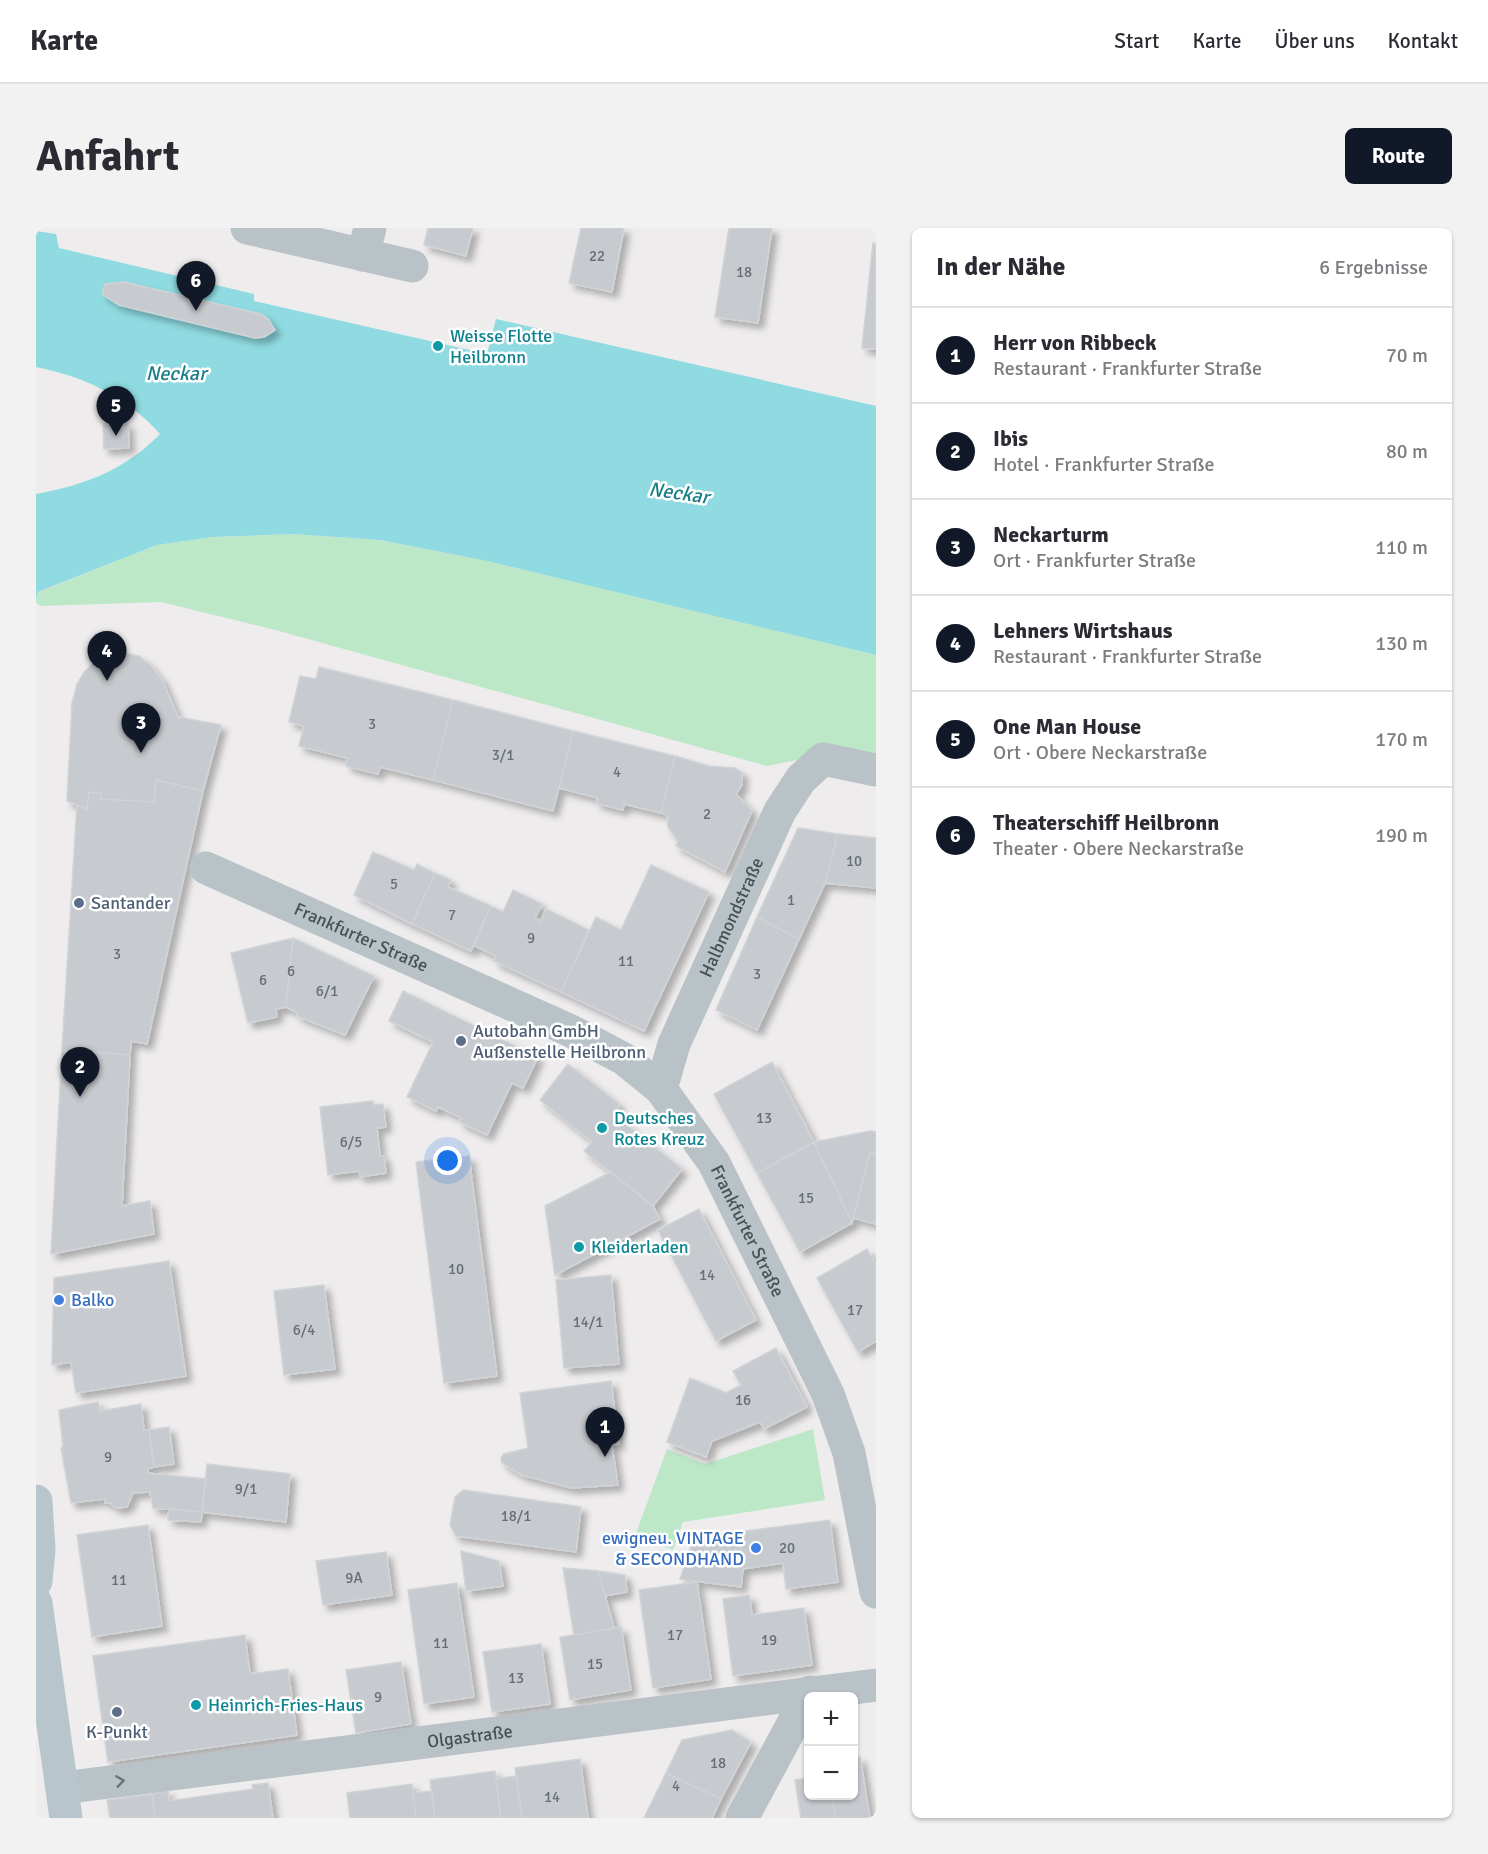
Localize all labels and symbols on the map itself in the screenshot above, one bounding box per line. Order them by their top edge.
house number: 22 [589,247,605,265]
pin: 6 [176,262,216,311]
house number: 18 [736,263,752,281]
place label: Weisse Flotte Heilbronn [450,325,552,368]
marker: Weisse Flotte Heilbronn [431,339,445,353]
water label: Neckar [146,361,209,386]
pin: 5 [96,386,136,436]
water label: Neckar [647,476,713,510]
pin: 4 [88,632,126,681]
pin: 3 [122,704,160,753]
house number: 3 [368,715,376,733]
house number: 3/1 [492,746,514,764]
house number: 4 [613,763,621,781]
house number: 2 [703,805,711,823]
house number: 10 [846,852,862,870]
street label: Halbmondstraße [695,854,768,981]
house number: 5 [390,875,398,893]
house number: 1 [787,891,795,909]
place label: Santander [91,892,171,914]
marker: Santander [72,896,86,910]
street label: Frankfurter Straße [291,898,432,977]
house number: 7 [448,906,456,924]
house number: 9 [527,929,535,947]
house number: 3 [113,945,121,963]
house number: 11 [618,952,634,970]
house number: 6 [287,962,295,980]
house number: 3 [753,965,761,983]
house number: 6 [259,971,267,989]
house number: 6/1 [316,982,338,1000]
place label: Autobahn GmbH Außenstelle Heilbronn [473,1020,646,1063]
marker: Autobahn GmbH Außenstelle Heilbronn [454,1034,468,1048]
pin: 2 [60,1048,99,1097]
place label: Deutsches Rotes Kreuz [614,1107,705,1150]
house number: 13 [756,1109,772,1127]
marker: Deutsches Rotes Kreuz [595,1121,609,1135]
house number: 6/5 [340,1133,362,1151]
your location [433,1146,462,1175]
street label: Frankfurter Straße [706,1161,789,1300]
house number: 15 [798,1189,814,1207]
place label: Kleiderladen [591,1236,689,1258]
marker: Kleiderladen [572,1240,586,1254]
house number: 10 [448,1260,464,1278]
house number: 14 [699,1266,715,1284]
place label: Balko [71,1289,114,1311]
marker: Balko [52,1293,66,1307]
house number: 17 [847,1301,863,1319]
house number: 14/1 [573,1313,603,1331]
house number: 6/4 [293,1321,315,1339]
house number: 16 [735,1391,751,1409]
pin: 1 [586,1408,624,1457]
house number: 9 [104,1448,112,1466]
house number: 9/1 [235,1480,257,1498]
house number: 18/1 [501,1507,531,1525]
place label: ewigneu. VINTAGE & SECONDHAND [602,1527,744,1570]
house number: 20 [779,1539,795,1557]
marker: ewigneu. VINTAGE & SECONDHAND [749,1541,763,1555]
house number: 9A [345,1569,363,1587]
house number: 11 [111,1571,127,1589]
house number: 17 [667,1626,683,1644]
house number: 19 [761,1631,777,1649]
house number: 11 [433,1634,449,1652]
house number: 15 [587,1655,603,1673]
house number: 13 [508,1669,524,1687]
house number: 9 [374,1688,382,1706]
place label: Heinrich-Fries-Haus [208,1694,363,1716]
marker: Heinrich-Fries-Haus [189,1698,203,1712]
marker: K-Punkt [110,1705,124,1719]
street label: Olgastraße [426,1720,514,1753]
place label: K-Punkt [86,1721,148,1743]
house number: 18 [710,1754,726,1772]
one-way arrow [116,1775,125,1787]
house number: 4 [672,1777,680,1795]
house number: 14 [544,1788,560,1806]

